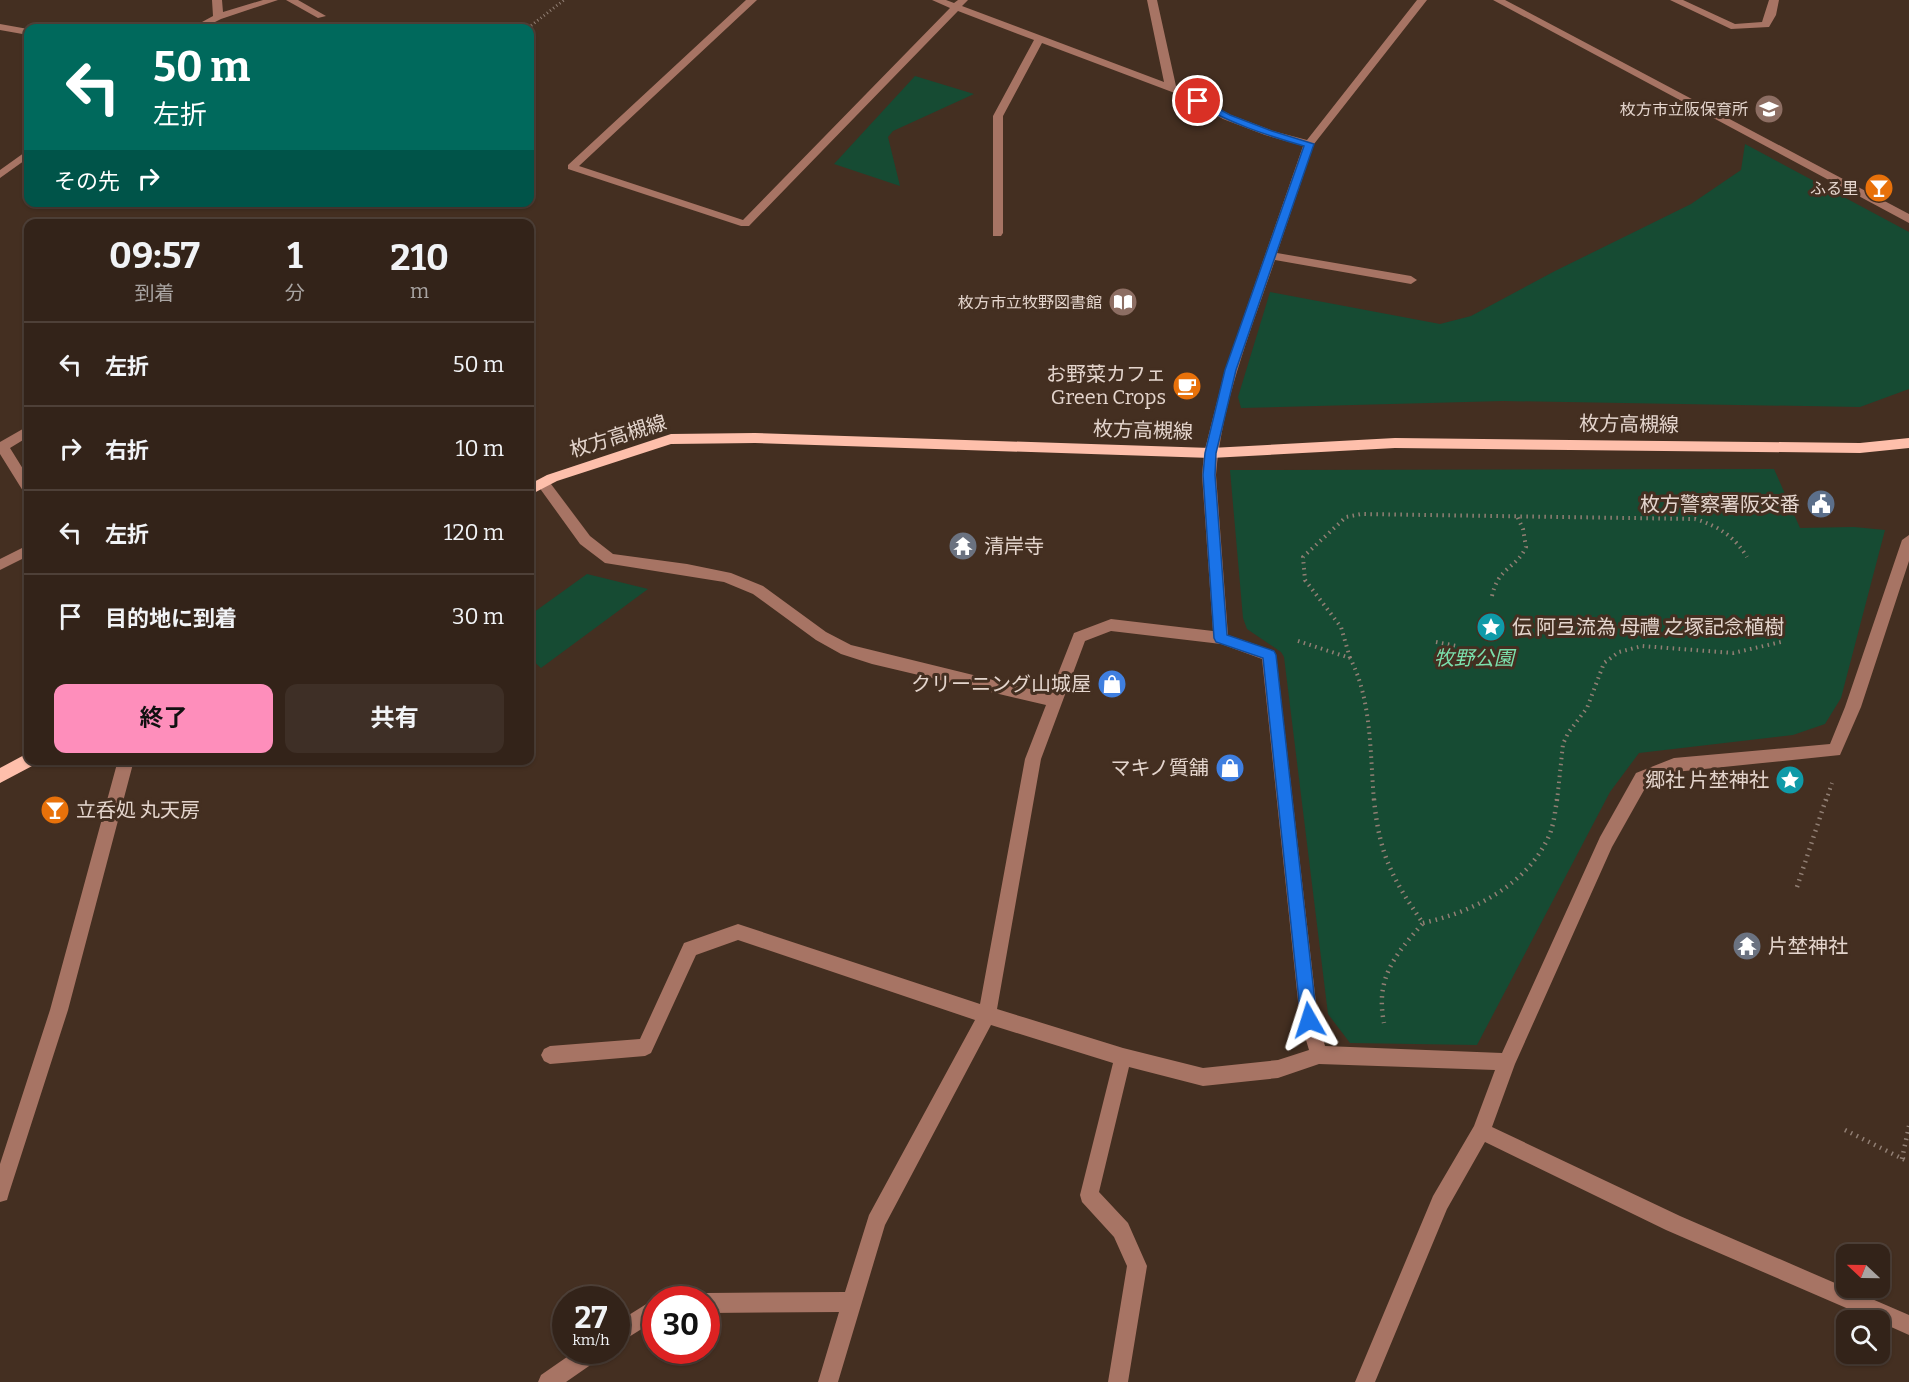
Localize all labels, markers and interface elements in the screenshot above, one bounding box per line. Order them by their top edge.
text: 50 m [153,42,250,92]
icon: left [54,48,132,126]
pin [1172,75,1223,126]
icon: arrive [1181,84,1214,117]
school or university icon: 枚方市立阪保育所 [1753,93,1785,125]
text: 左折 [153,99,207,131]
place label: 枚方市立阪保育所 [1620,100,1748,119]
icon: right [132,162,165,195]
text: その先 [54,168,120,195]
bar icon: ふる里 [1863,172,1895,204]
place label: ふる里 [1810,179,1858,198]
text: 09:57 [109,234,200,278]
text: 1 [287,234,303,278]
text: 210 [390,236,449,280]
text: m [410,279,429,303]
text: 到着 [135,281,175,305]
text: 分 [285,281,305,305]
library icon: 枚方市立牧野図書館 [1107,286,1139,318]
place label: 枚方市立牧野図書館 [958,293,1102,312]
icon: left [54,348,87,381]
text: 50 m [453,351,504,378]
text: 左折 [105,353,149,380]
place label: お野菜カフェ Green Crops [1046,362,1166,409]
cafe icon: お野菜カフェ Green Crops [1171,370,1203,402]
street label: 枚方高槻線 [567,410,669,462]
street label: 枚方高槻線 [1579,411,1679,437]
street label: 枚方高槻線 [1093,416,1193,444]
icon: right [54,432,87,465]
text: 10 m [456,435,504,462]
text: 右折 [105,437,149,464]
public building icon: 枚方警察署阪交番 [1805,488,1837,520]
place label: 枚方警察署阪交番 [1640,492,1800,516]
icon: left [54,516,87,549]
text: 120 m [444,519,504,546]
text: 左折 [105,521,149,548]
temple icon: 清岸寺 [947,530,979,562]
place label: 清岸寺 [984,534,1044,558]
icon: arrive [54,600,87,633]
text: 30 m [452,603,504,630]
text: 目的地に到着 [105,605,237,632]
place icon: 伝 阿弖流為 母禮 之塚記念植樹 [1475,611,1507,643]
place label: 伝 阿弖流為 母禮 之塚記念植樹 [1512,615,1784,639]
park label: 牧野公園 [1434,646,1517,670]
shop icon: クリーニング山城屋 [1096,668,1128,700]
place label: クリーニング山城屋 [911,672,1091,696]
button: 終了 [54,684,273,753]
button: 共有 [285,684,504,753]
shop icon: マキノ質舗 [1214,752,1246,784]
place label: マキノ質舗 [1110,756,1209,780]
place icon: 郷社 片埜神社 [1774,764,1806,796]
place label: 郷社 片埜神社 [1645,768,1769,792]
bar icon: 立呑処 丸天房 [39,794,71,826]
place label: 立呑処 丸天房 [76,798,200,822]
temple icon: 片埜神社 [1731,930,1763,962]
place label: 片埜神社 [1768,934,1848,958]
position arrow [1277,988,1341,1052]
north arrow [1836,1244,1890,1298]
map controls [1836,1244,1890,1364]
speed limit sign: 30 [642,1286,720,1364]
text: 27 [575,1300,607,1336]
button: search [1836,1310,1890,1364]
text: km/h [572,1331,610,1349]

